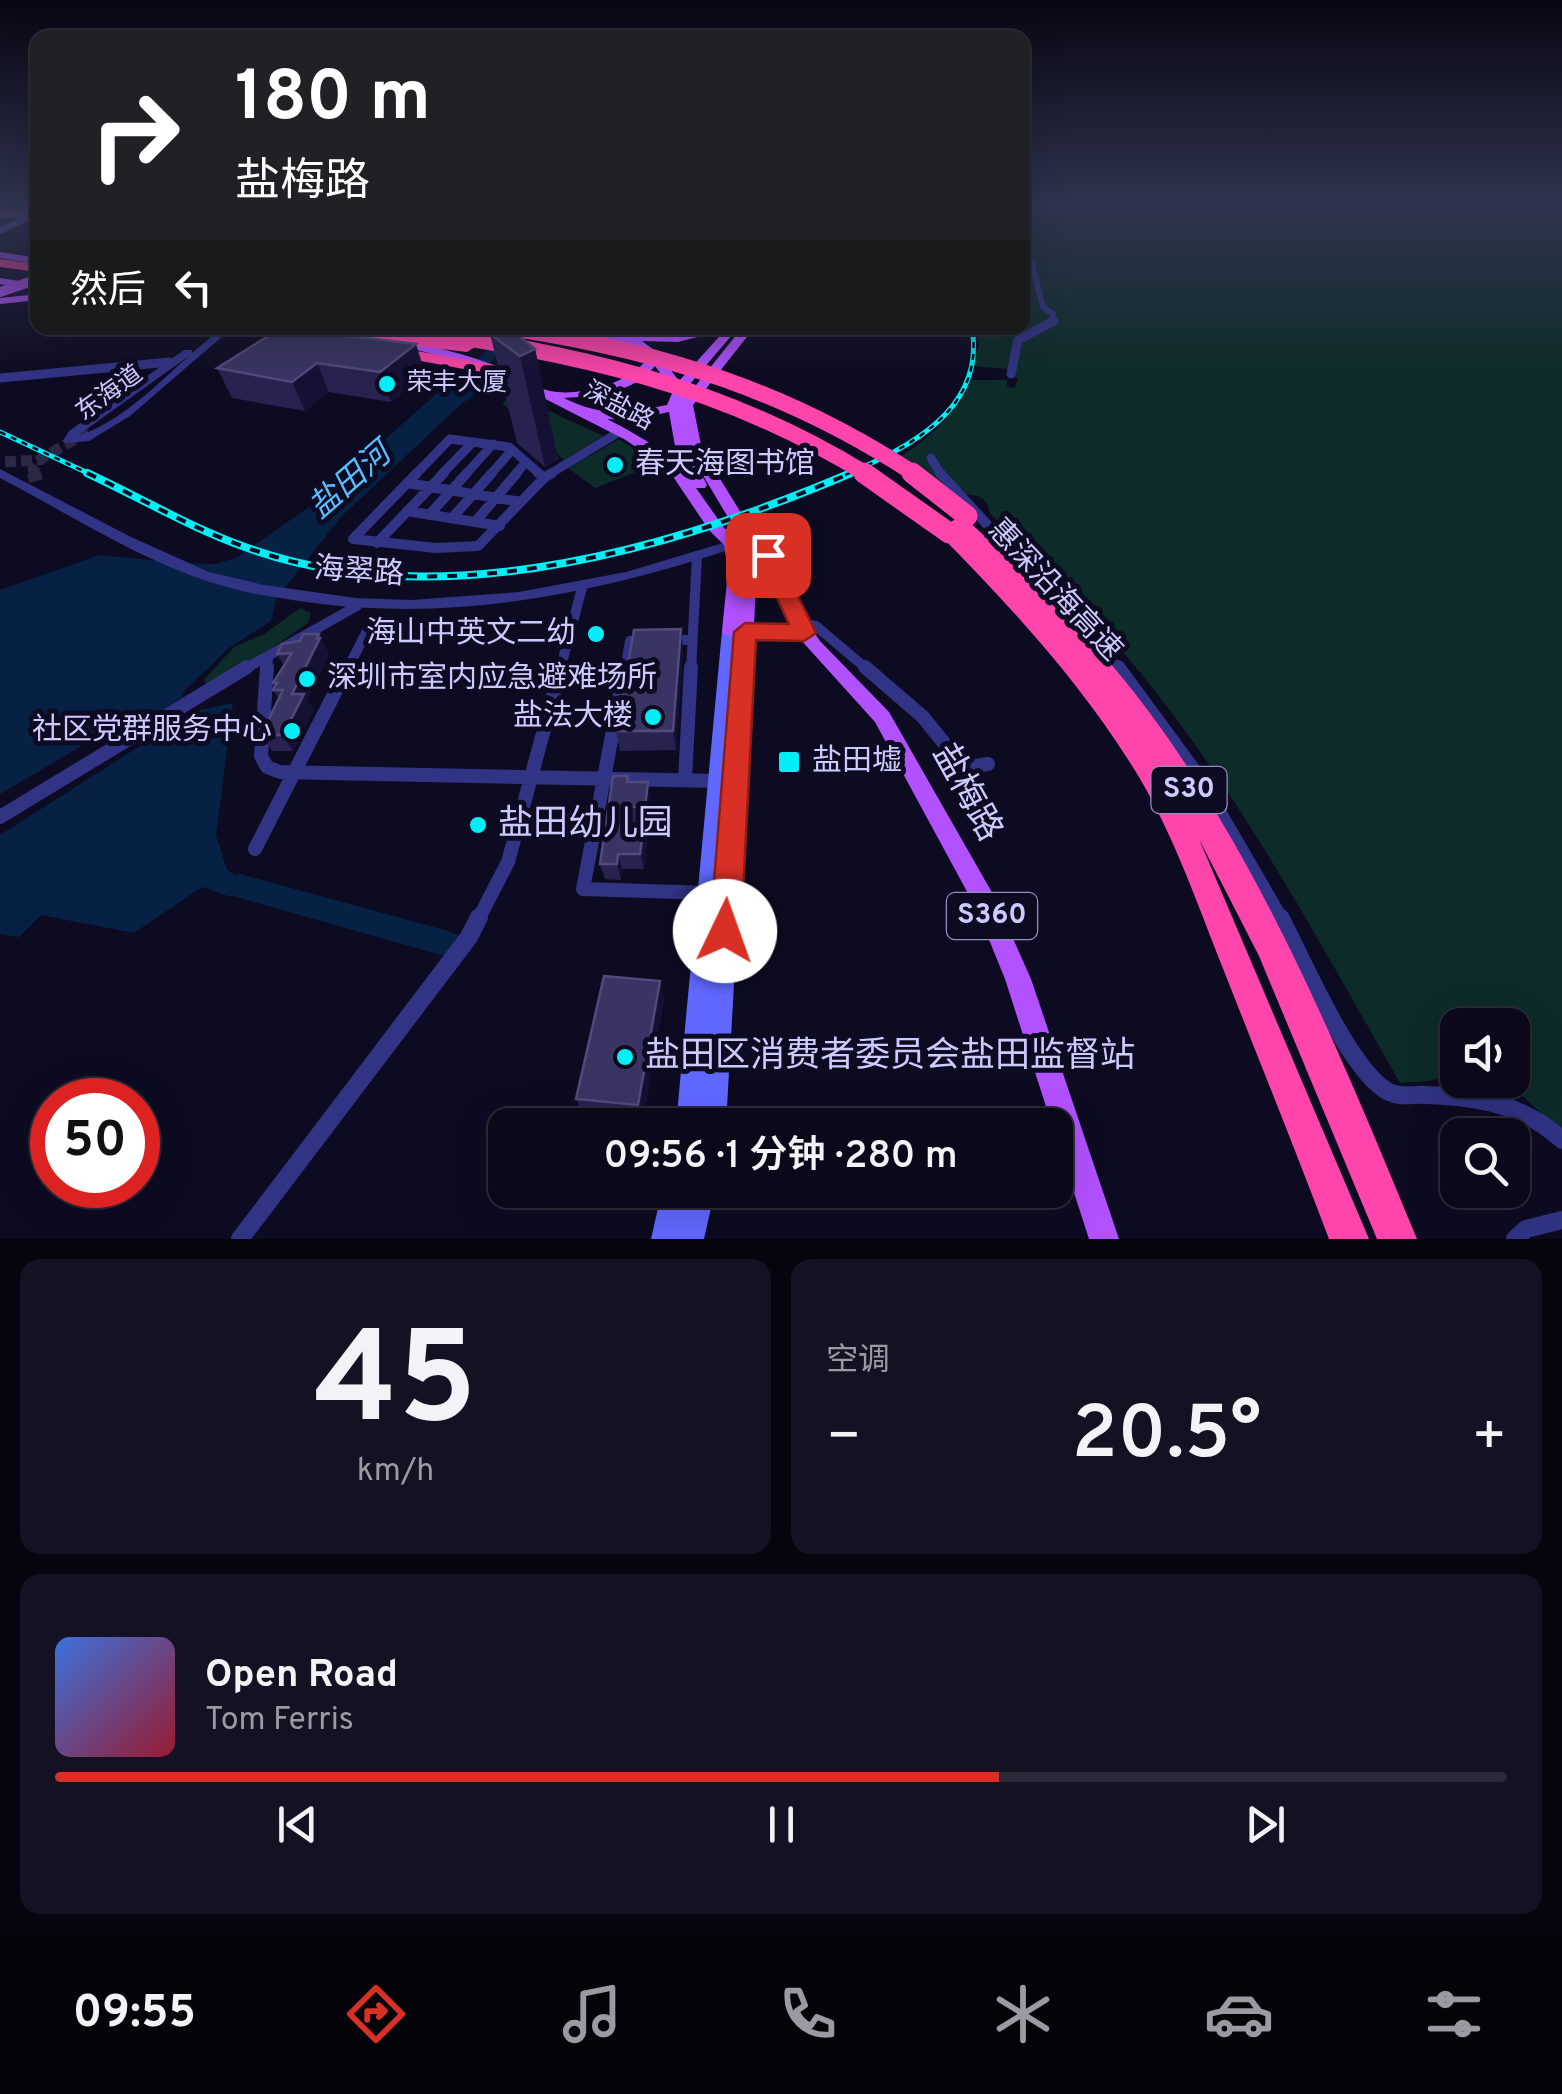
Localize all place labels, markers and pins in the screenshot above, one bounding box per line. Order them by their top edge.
place label: 荣丰大厦 [407,368,507,400]
marker: 荣丰大厦 [376,373,398,395]
place label: 春天海图书馆 [635,447,815,484]
marker: 春天海图书馆 [604,454,626,476]
pin [726,513,811,598]
place label: 海山中英文二幼 [366,616,576,653]
marker: 海山中英文二幼 [585,623,607,645]
place label: 深圳市室内应急避难场所 [327,661,657,698]
marker: 深圳市室内应急避难场所 [296,668,318,690]
place label: 盐法大楼 [513,699,633,736]
marker: 盐法大楼 [642,706,664,728]
place label: 社区党群服务中心 [32,713,272,750]
marker: 社区党群服务中心 [281,720,303,742]
place label: 盐田墟 [812,744,902,781]
marker: 盐田墟 [776,749,802,775]
place label: 盐田幼儿园 [498,803,673,847]
marker: 盐田幼儿园 [467,814,489,836]
place label: 盐田区消费者委员会盐田监督站 [645,1035,1135,1079]
marker: 盐田区消费者委员会盐田监督站 [614,1046,636,1068]

